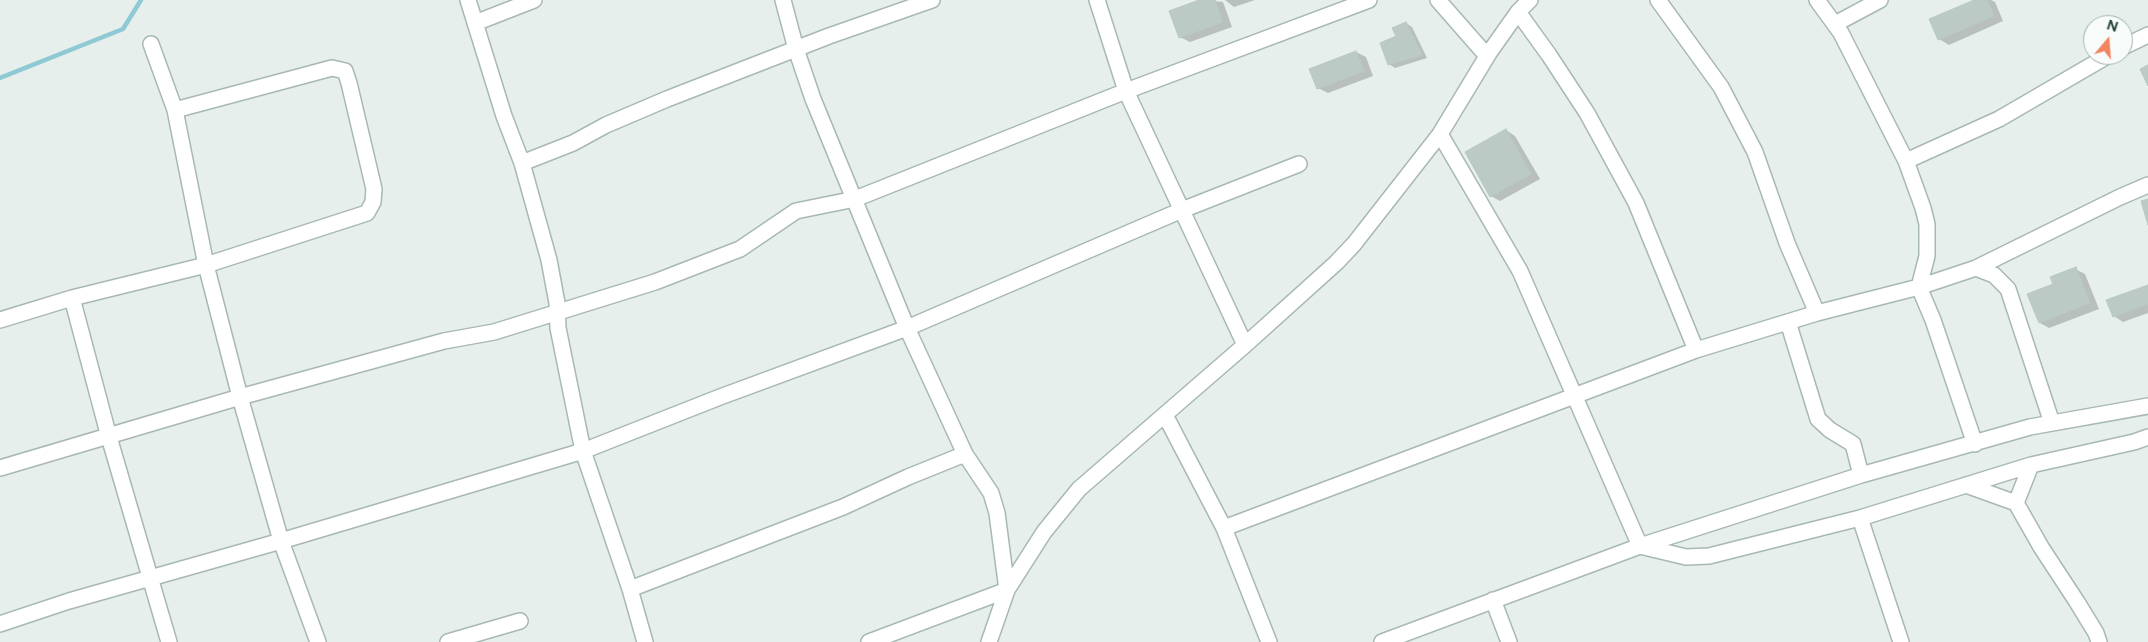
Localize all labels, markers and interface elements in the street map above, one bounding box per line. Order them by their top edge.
north arrow [2083,15,2133,65]
text: N [2105,16,2120,36]

